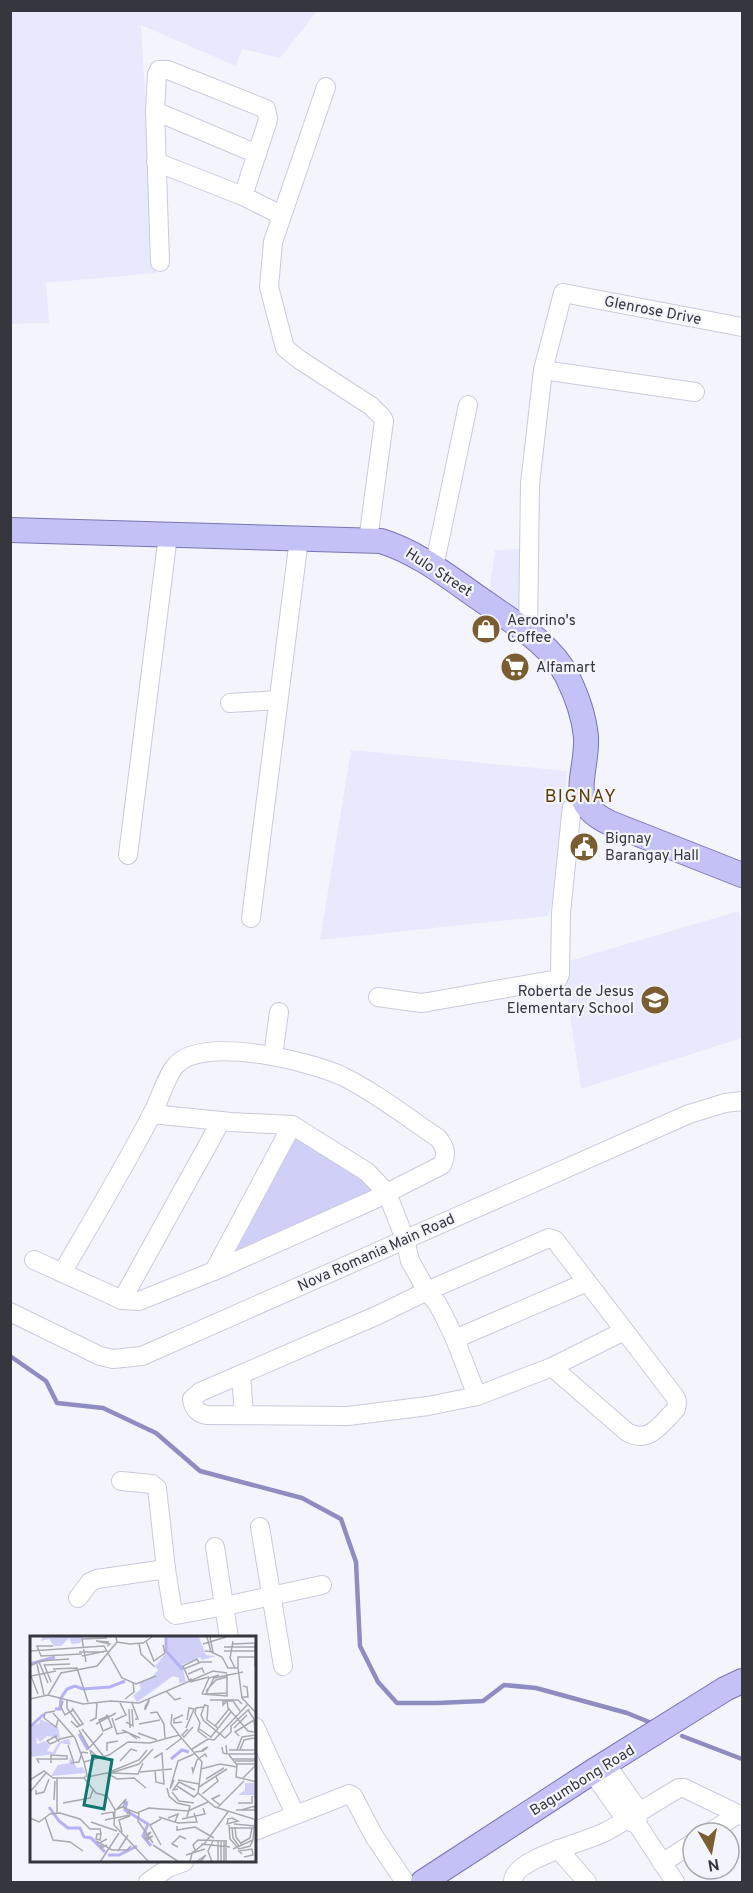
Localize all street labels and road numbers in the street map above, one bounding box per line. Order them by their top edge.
street label: Glenrose Drive [602,293,703,330]
street label: Hulo Street [401,545,475,602]
street label: Nova Romania Main Road [295,1210,458,1297]
street label: Bagumbong Road [527,1741,639,1821]

